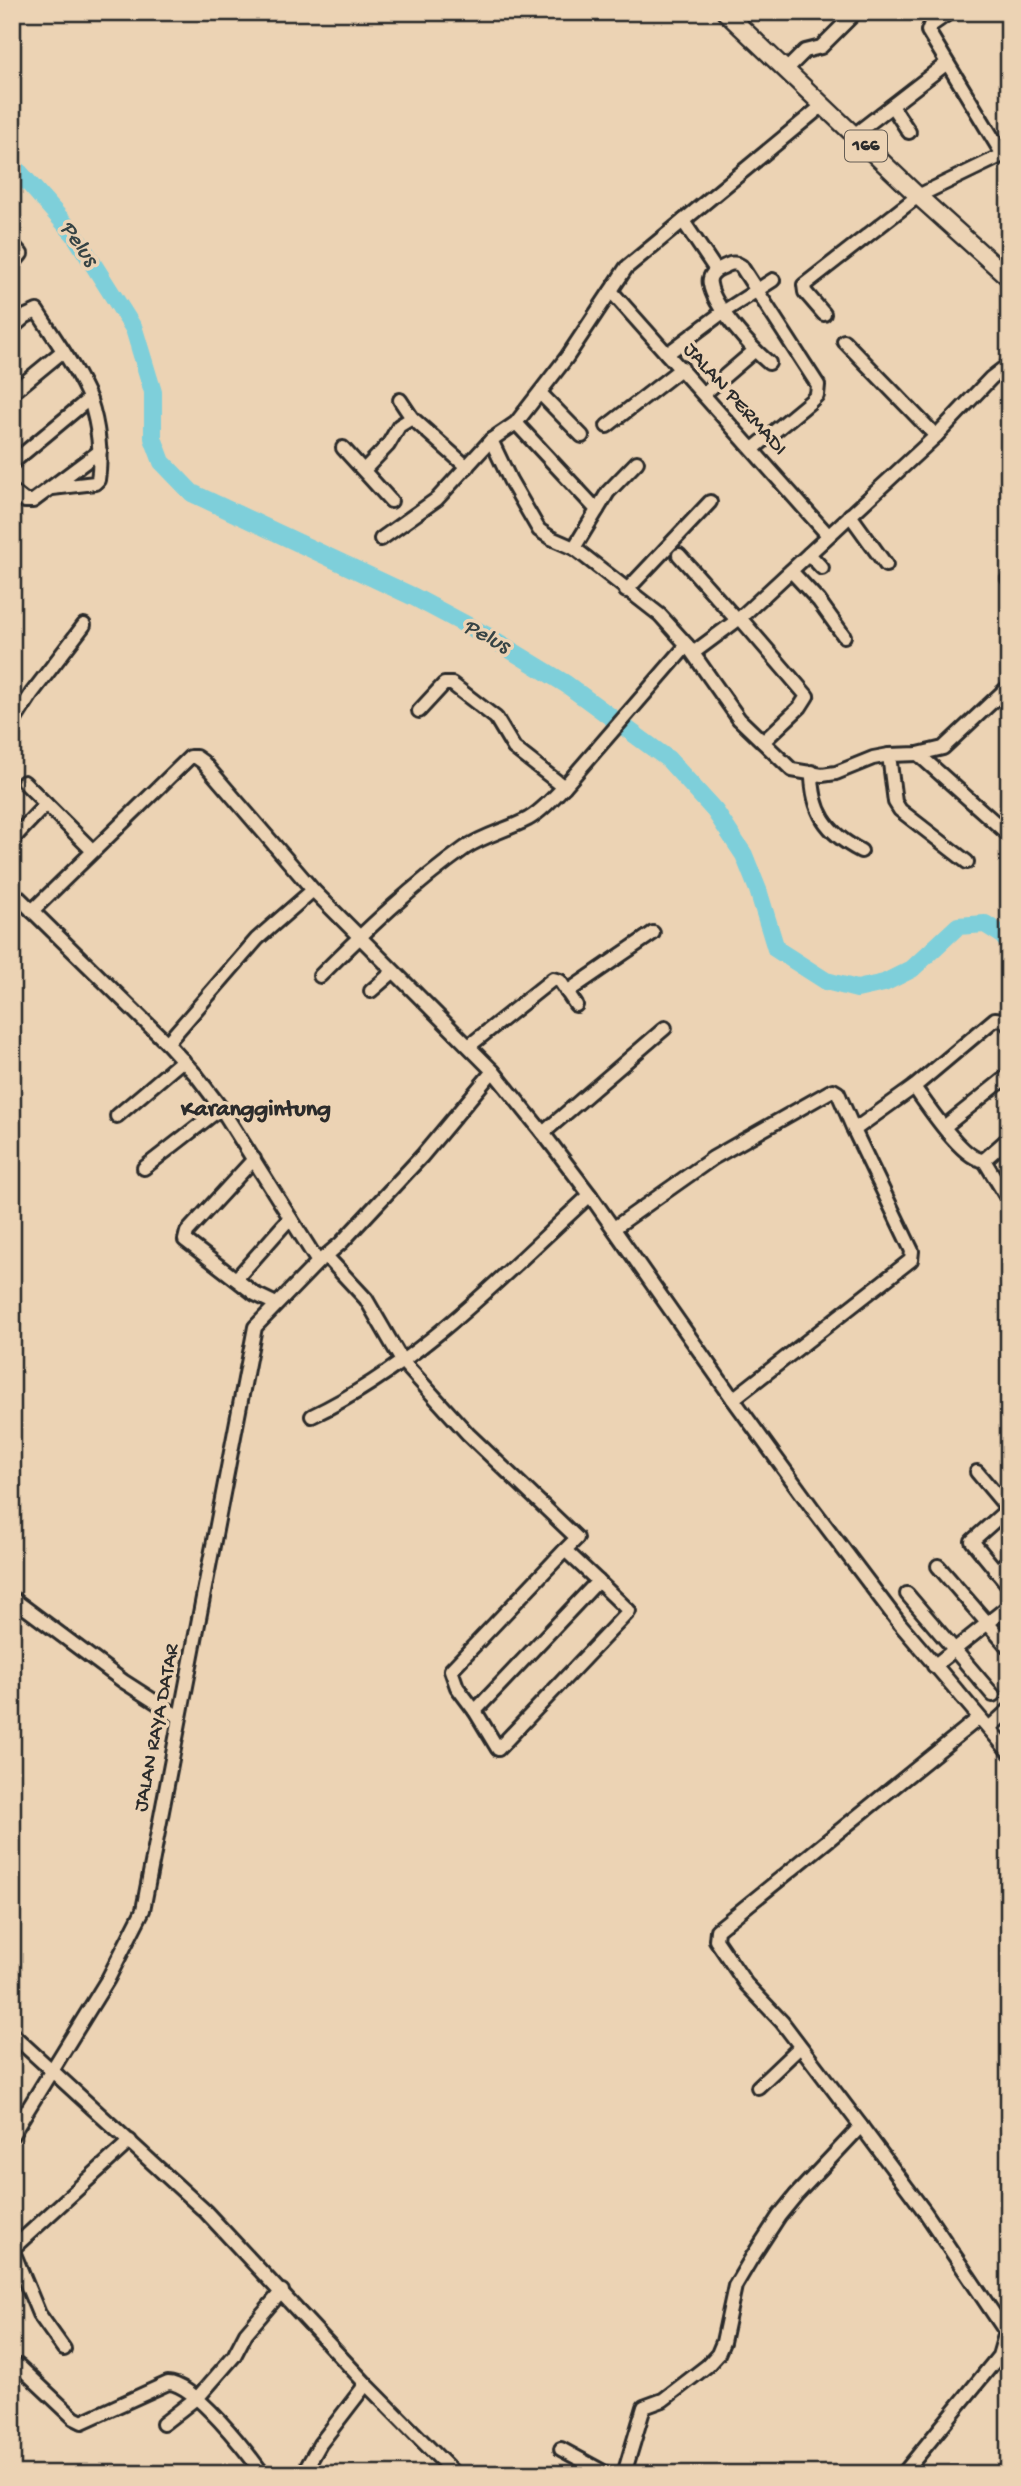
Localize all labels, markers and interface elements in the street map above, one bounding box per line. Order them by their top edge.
road number: 166 [845,130,887,162]
water label: Pelus [53,216,105,274]
street label: JALAN PERMADI [677,338,791,462]
water label: Pelus [458,614,516,662]
district label: Karanggintung [180,1096,331,1125]
street label: JALAN RAYA DATAR [129,1641,187,1814]

